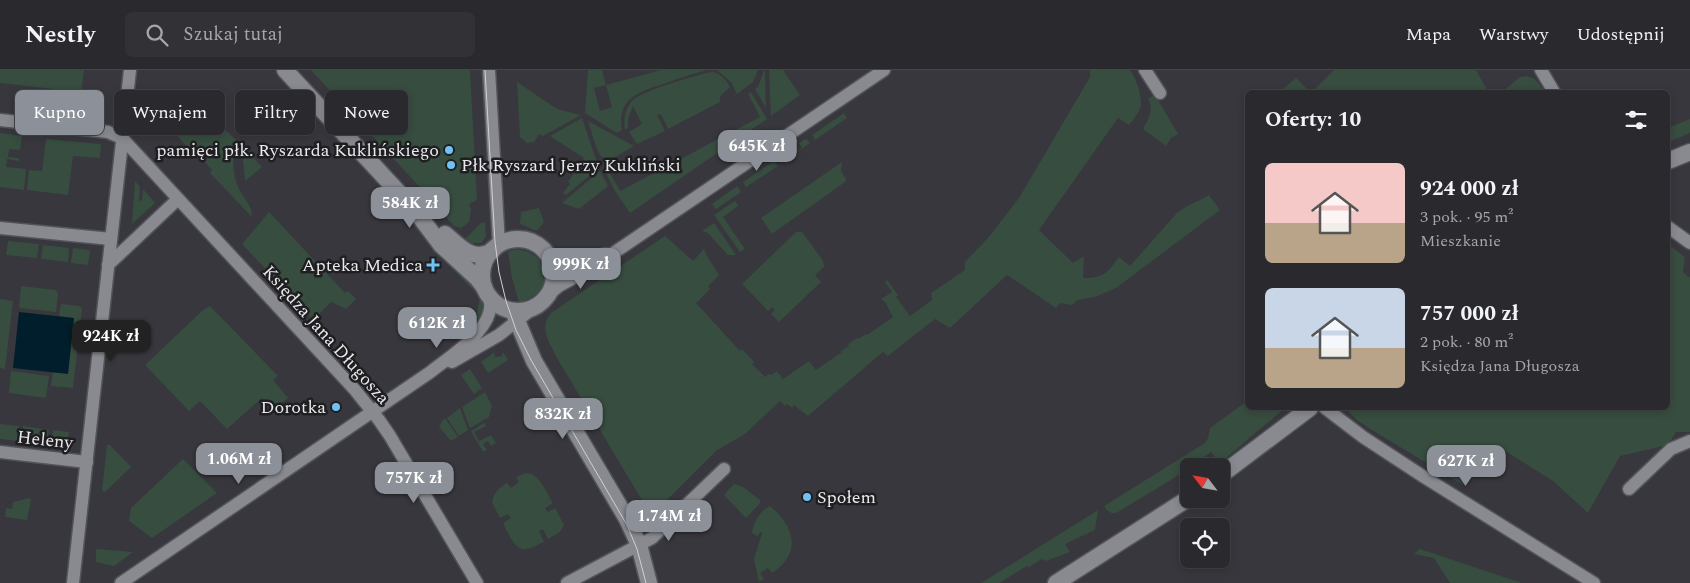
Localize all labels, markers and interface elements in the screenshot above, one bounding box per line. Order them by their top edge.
search box [125,12,475,57]
text: Nestly [25,17,95,53]
text: Szukaj tutaj [183,20,283,49]
icon: search [143,21,171,49]
text: Mapa [1406,21,1451,48]
text: Warstwy [1479,21,1548,48]
text: Udostępnij [1576,21,1665,48]
chip: Kupno [15,90,104,135]
chip: Wynajem [114,90,225,135]
chip: Filtry [235,90,315,135]
chip: Nowe [325,90,408,135]
text: Oferty: 10 [1265,104,1361,136]
icon: filters [1622,106,1650,134]
pin: 645K zł [711,129,803,172]
text: 645K zł [729,134,785,158]
place label: pamięci płk. Ryszarda Kuklińskiego [156,137,439,164]
marker: pamięci płk. Ryszarda Kuklińskiego [443,144,455,156]
place label: Płk Ryszard Jerzy Kukliński [461,152,681,179]
marker: Płk Ryszard Jerzy Kukliński [445,159,457,171]
text: 924 000 zł [1420,173,1519,205]
icon: home [1305,183,1365,243]
pin: 584K zł [364,186,456,229]
text: 584K zł [382,191,438,215]
text: 3 pok. · 95 m² [1420,205,1513,229]
text: Mieszkanie [1420,229,1501,253]
pin: 999K zł [535,248,627,290]
place label: Apteka Medica [302,252,423,279]
text: 999K zł [553,252,609,276]
street label: Księdza Jana Długosza [256,259,396,411]
marker: Apteka Medica [427,259,439,271]
text: 757 000 zł [1420,298,1519,330]
pin: 612K zł [391,306,483,349]
icon: home [1305,308,1365,368]
text: 612K zł [409,311,465,335]
pin: 924K zł [65,320,157,362]
text: 924K zł [83,324,139,348]
text: 2 pok. · 80 m² [1420,330,1513,354]
text: Księdza Jana Długosza [1420,354,1580,378]
place label: Dorotka [261,394,326,421]
pin: 832K zł [517,398,609,440]
marker: Dorotka [330,401,342,413]
text: 832K zł [535,402,591,426]
street label: Heleny [16,424,76,457]
pin: 1.06M zł [187,442,291,485]
pin: 627K zł [1420,444,1512,487]
text: 1.06M zł [207,447,271,471]
text: 627K zł [1438,449,1494,473]
north arrow [1180,458,1230,508]
map controls [1180,458,1230,568]
pin: 757K zł [368,462,460,504]
text: 757K zł [386,466,442,490]
place label: Społem [817,484,876,511]
marker: Społem [801,491,813,503]
pin: 1.74M zł [617,500,721,542]
text: 1.74M zł [637,504,701,528]
button: locate [1180,518,1230,568]

